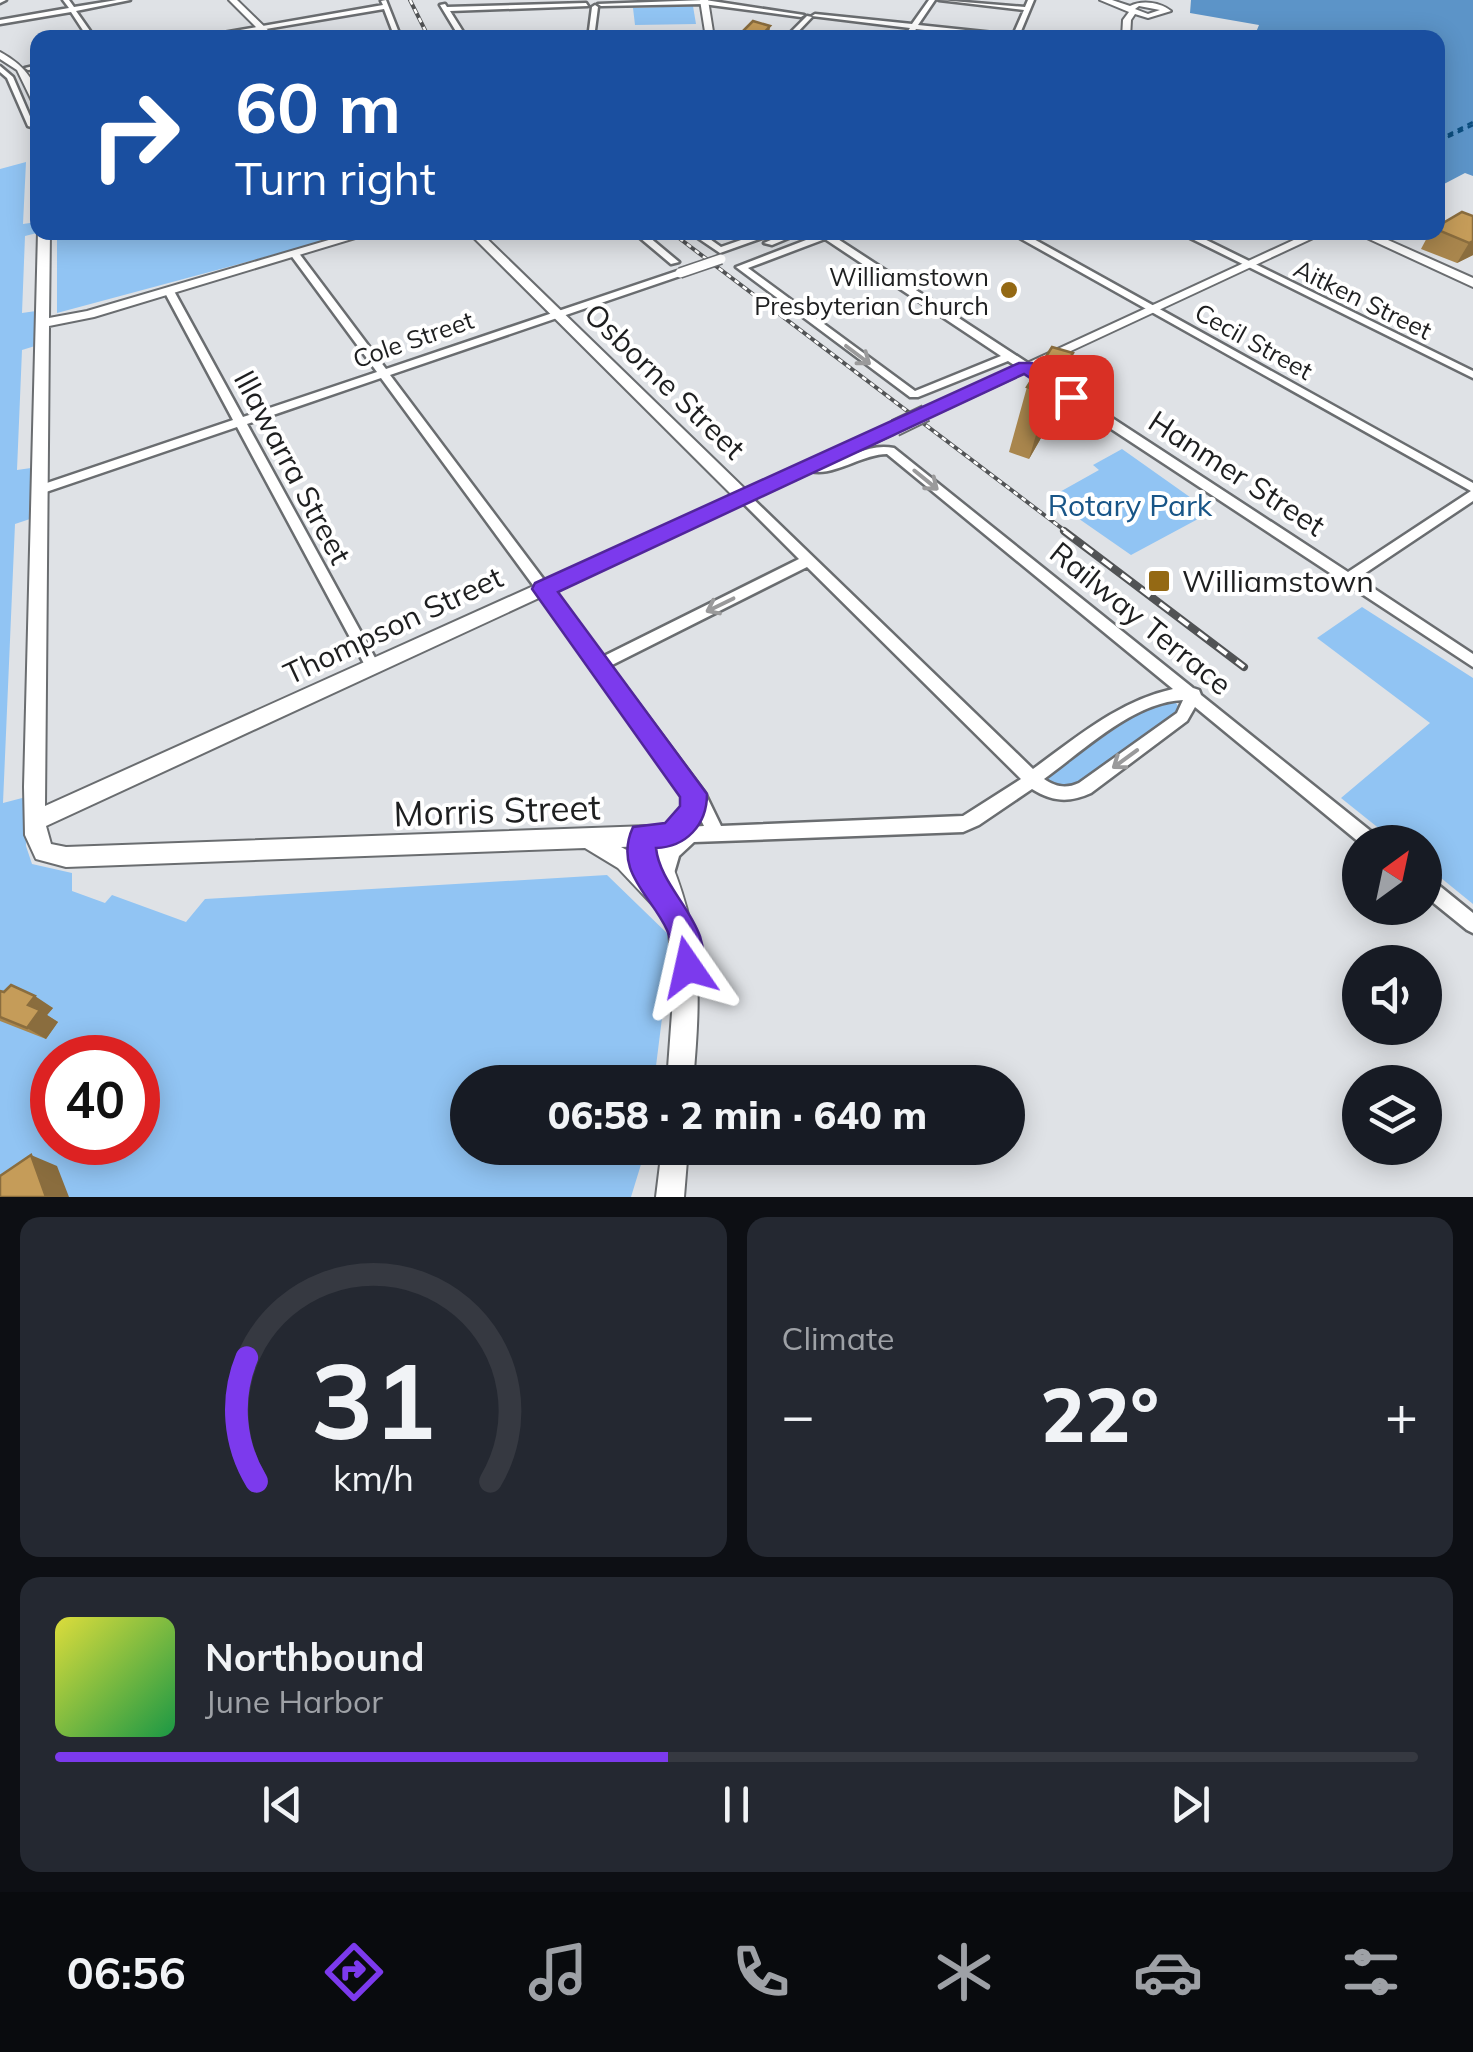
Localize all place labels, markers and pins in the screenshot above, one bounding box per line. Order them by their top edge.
place label: Williamstown Presbyterian Church [754,261,989,321]
marker: Williamstown Presbyterian Church [998,279,1020,301]
pin [1029,355,1114,440]
place label: Williamstown [1182,562,1374,600]
marker: Williamstown [1146,568,1172,594]

